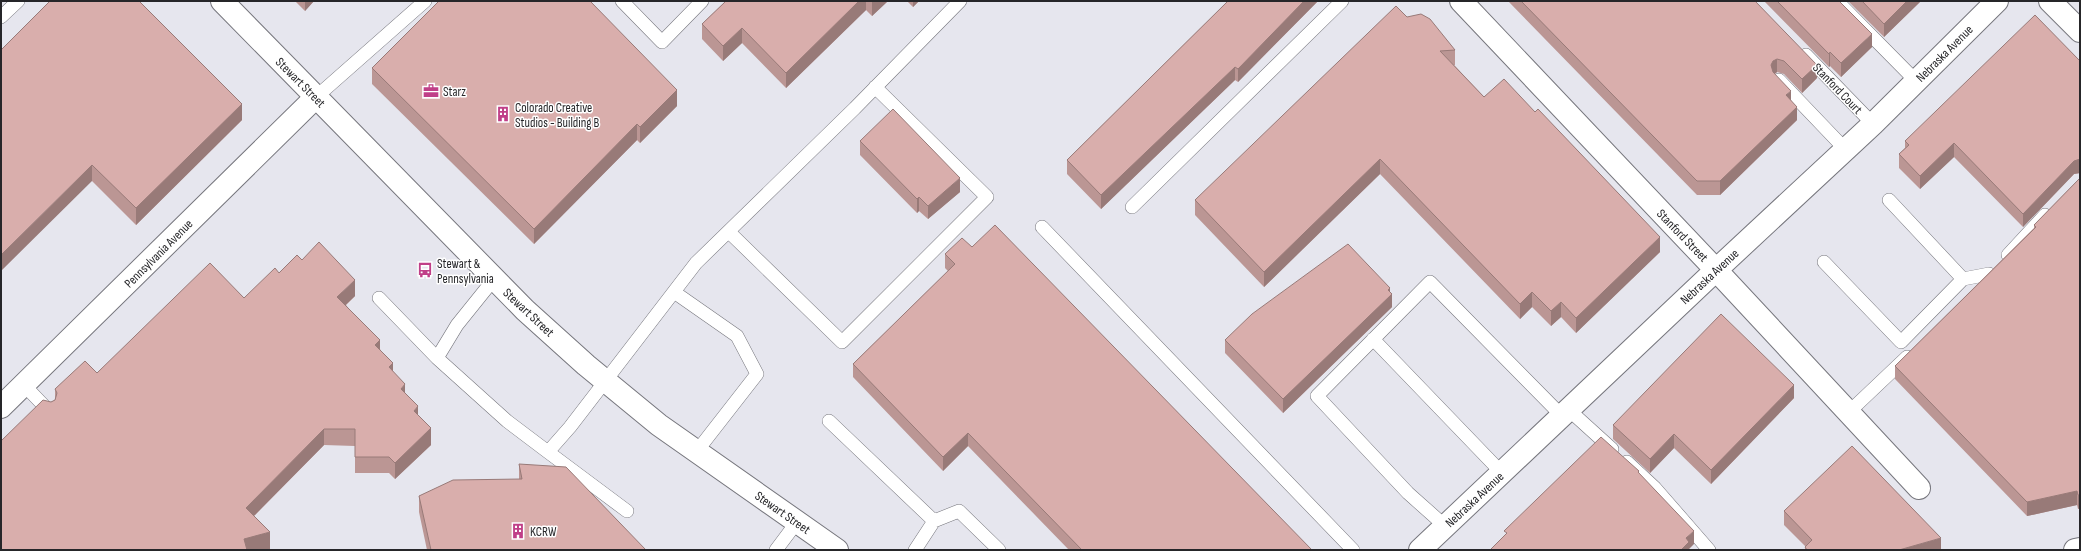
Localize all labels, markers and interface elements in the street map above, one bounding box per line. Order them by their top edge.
street label: Nebraska Avenue [1913,22,1977,86]
street label: Stewart Street [272,54,329,111]
street label: Stanford Court [1809,60,1866,118]
office icon: Starz [422,82,440,100]
place label: Starz [443,84,466,100]
place label: Colorado Creative Studios - Building B [515,100,599,131]
building icon: Colorado Creative Studios - Building B [494,105,512,123]
street label: Stanford Street [1653,206,1711,265]
street label: Pennsylvania Avenue [121,216,196,291]
street label: Nebraska Avenue [1677,246,1742,308]
place label: Stewart & Pennsylvania [437,256,494,287]
bus stop icon: Stewart & Pennsylvania [416,261,434,279]
street label: Stewart Street [499,285,557,340]
street label: Nebraska Avenue [1442,469,1507,531]
street label: Stewart Street [752,488,813,538]
building icon: KCRW [509,522,527,540]
place label: KCRW [530,524,557,540]

